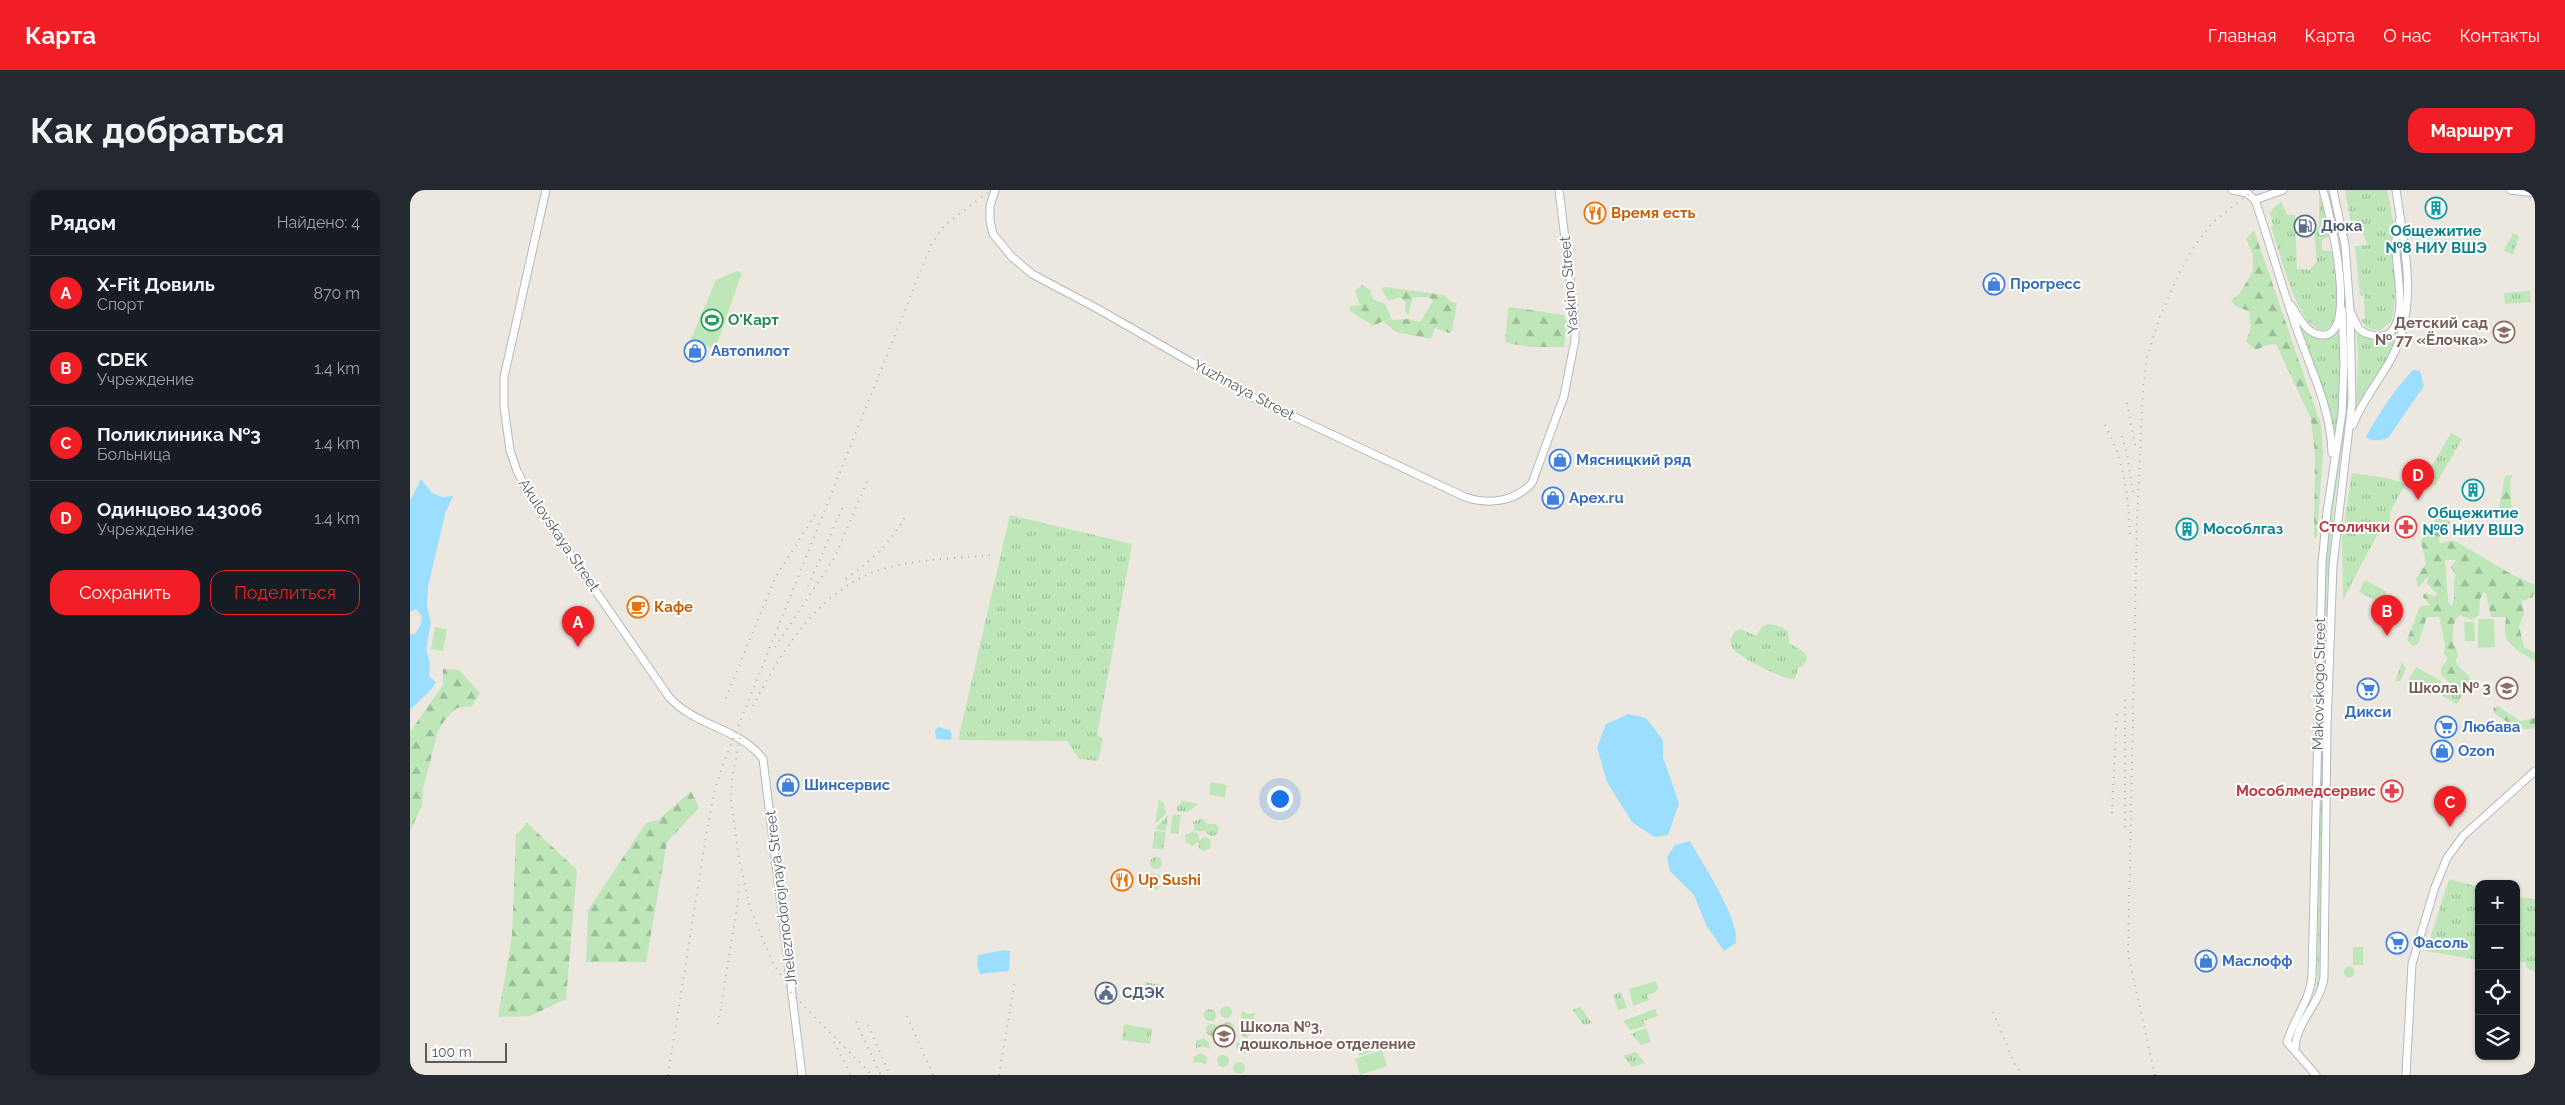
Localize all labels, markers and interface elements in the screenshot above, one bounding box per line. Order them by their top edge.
text: Карта [25,21,96,50]
text: Главная [2208,25,2276,46]
text: Карта [2304,25,2355,46]
text: О нас [2383,25,2431,46]
text: Контакты [2459,25,2540,46]
button: Маршрут [2408,108,2535,153]
text: Как добраться [30,110,285,151]
building icon: Общежитие №8 НИУ ВШЭ [2424,196,2448,220]
restaurant icon: Время есть [1583,201,1607,225]
place label: Время есть [1611,204,1696,222]
text: Рядом [50,210,116,235]
text: Найдено: 4 [277,213,360,232]
fuel station icon: Дюка [2293,214,2317,238]
place label: Дюка [2321,217,2363,235]
place label: Общежитие №8 НИУ ВШЭ [2385,222,2487,257]
street label: Yaskino Street [1556,235,1582,335]
shop icon: Прогресс [1982,272,2006,296]
text: X-Fit Довиль [97,273,215,295]
place label: Прогресс [2010,275,2082,293]
text: A [61,284,71,303]
text: 870 m [313,284,360,303]
text: Спорт [97,295,144,314]
sports icon: О'Карт [700,308,724,332]
place label: О'Карт [728,311,779,329]
place label: Детский сад № 77 «Ёлочка» [2375,314,2489,349]
school or university icon: Детский сад № 77 «Ёлочка» [2492,320,2516,344]
shop icon: Автопилот [683,339,707,363]
place label: Автопилот [711,342,790,360]
text: CDEK [97,348,148,370]
street label: Yuzhnaya Street [1190,356,1298,424]
text: B [61,359,71,378]
text: 1.4 km [314,359,360,378]
text: Учреждение [97,370,194,389]
text: Поликлиника №3 [97,423,261,445]
text: C [61,434,71,453]
text: 1.4 km [314,434,360,453]
text: Больница [97,445,171,464]
shop icon: Мясницкий ряд [1548,448,1572,472]
place label: Мясницкий ряд [1576,451,1692,469]
pin: D [2402,459,2434,500]
street label: Akulovskaya Street [515,475,603,595]
building icon: Общежитие №6 НИУ ВШЭ [2461,478,2485,502]
shop icon: Apex.ru [1541,486,1565,510]
place label: Apex.ru [1569,489,1624,507]
text: Одинцово 143006 [97,498,262,520]
place label: Общежитие №6 НИУ ВШЭ [2422,504,2524,539]
text: D [60,509,72,528]
text: 1.4 km [314,509,360,528]
pharmacy icon: Столички [2394,515,2418,539]
building icon: Мособлгаз [2175,517,2199,541]
place label: Столички [2319,518,2390,536]
text: Учреждение [97,520,194,539]
place label: Мособлгаз [2203,520,2283,538]
button: Сохранить [50,570,200,615]
button: Поделиться [210,570,360,615]
cafe icon: Кафе [626,595,650,619]
pin: B [2371,595,2403,636]
place label: Кафе [654,598,693,616]
pin: A [562,606,594,647]
street label: Makovskogo Street [2309,618,2329,750]
school or university icon: Школа № 3 [2495,676,2519,700]
supermarket icon: Дикси [2356,677,2380,701]
place label: Школа № 3 [2408,679,2491,697]
place label: Дикси [2345,703,2391,721]
supermarket icon: Любава [2434,715,2458,739]
place label: Любава [2462,718,2521,736]
shop icon: Ozon [2430,739,2454,763]
place label: Ozon [2458,742,2495,760]
shop icon: Шинсервис [776,773,800,797]
place label: Шинсервис [804,776,891,794]
pharmacy icon: Мособлмедсервис [2380,779,2404,803]
place label: Мособлмедсервис [2236,782,2377,800]
your location [1267,786,1293,812]
pin: C [2434,786,2466,827]
street label: Jheleznodorojnaya Street [761,809,801,987]
restaurant icon: Up Sushi [1110,868,1134,892]
place label: Up Sushi [1138,871,1201,889]
map controls [2475,880,2520,1060]
button: + [2475,880,2520,925]
button: − [2475,925,2520,970]
supermarket icon: Фасоль [2385,931,2409,955]
place label: Фасоль [2413,934,2468,952]
shop icon: Маслофф [2194,949,2218,973]
place label: Маслофф [2222,952,2292,970]
button: locate [2475,970,2520,1015]
public building icon: СДЭК [1094,981,1118,1005]
place label: СДЭК [1122,984,1166,1002]
button: layers [2475,1015,2520,1060]
place label: Школа №3, дошкольное отделение [1240,1018,1416,1053]
school or university icon: Школа №3, дошкольное отделение [1212,1024,1236,1048]
scale bar [425,1040,508,1063]
text: 100 m [432,1044,472,1060]

